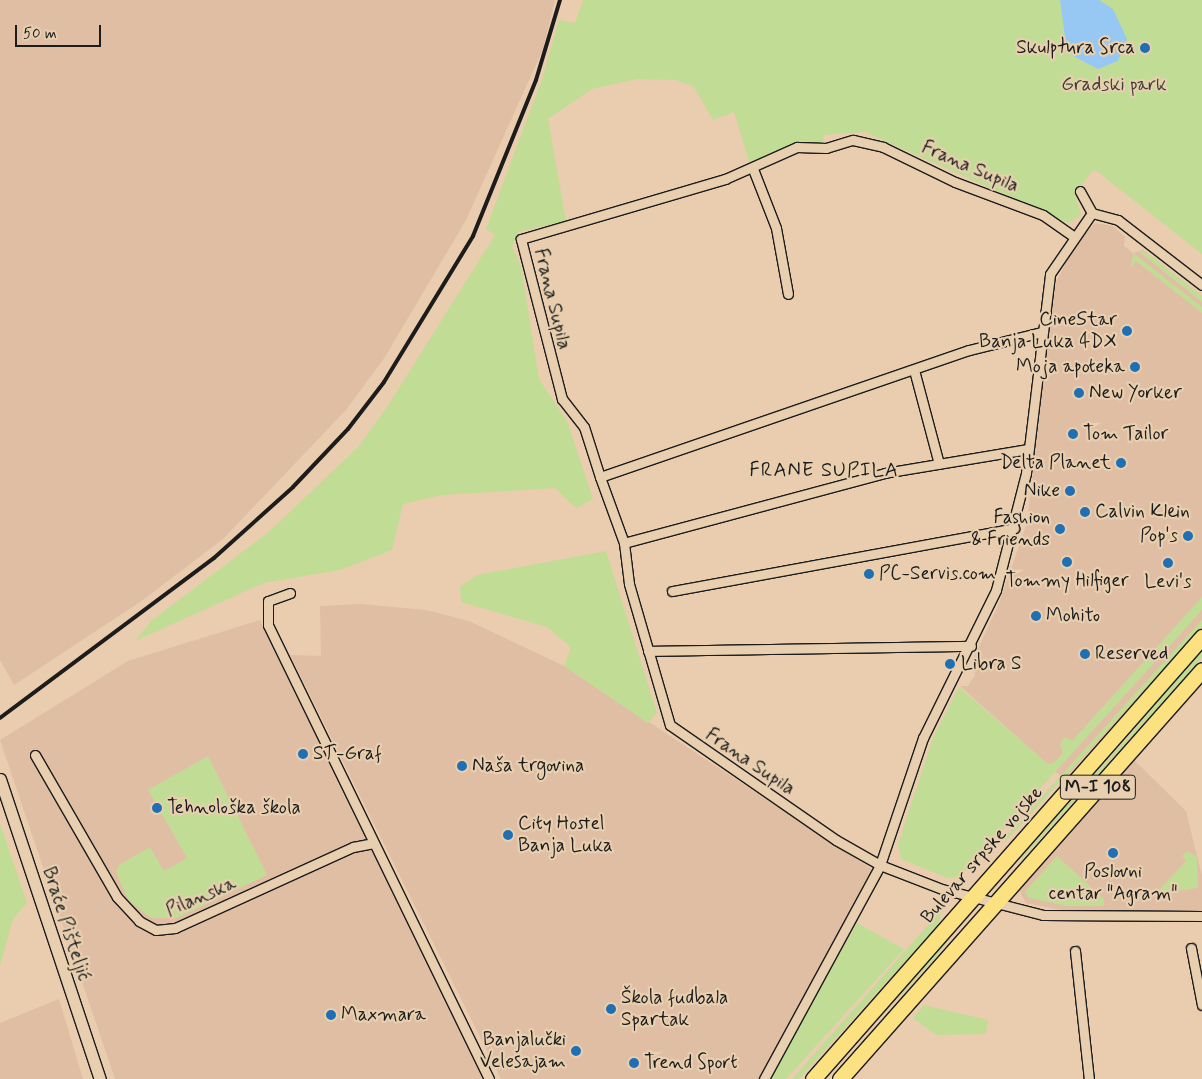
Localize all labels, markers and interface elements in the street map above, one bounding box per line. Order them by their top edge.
scale bar [18,15,104,47]
text: 50 m [23,24,57,44]
place label: Skulptura Srca [1016,37,1135,59]
marker: Skulptura Srca [1139,42,1151,54]
park label: Gradski park [1062,74,1166,96]
street label: Frana Supila [918,136,1022,198]
street label: Frana Supila [528,246,576,352]
place label: CineStar Banja Luka 4DX [982,309,1117,353]
marker: CineStar Banja Luka 4DX [1121,325,1133,337]
place label: Moja apoteka [1020,356,1125,378]
marker: Moja apoteka [1129,361,1141,373]
place label: New Yorker [1089,382,1181,404]
marker: New Yorker [1073,387,1085,399]
place label: Tom Tailor [1083,423,1167,445]
marker: Tom Tailor [1067,428,1079,440]
place label: Delta Planet [1001,452,1111,474]
marker: Delta Planet [1115,457,1127,469]
district label: FRANE SUPILA [747,458,901,482]
place label: Nike [1024,480,1060,502]
marker: Nike [1064,485,1076,497]
place label: Calvin Klein [1095,501,1191,523]
marker: Calvin Klein [1079,506,1091,518]
place label: Fashion & Friends [971,507,1050,551]
marker: Fashion & Friends [1054,523,1066,535]
place label: Pop's [1140,525,1178,547]
marker: Pop's [1182,530,1194,542]
marker: Tommy Hilfiger [1061,556,1073,568]
marker: Levi's [1162,557,1174,569]
place label: PC-Servis.com [879,563,996,585]
marker: PC-Servis.com [863,568,875,580]
place label: Tommy Hilfiger [1004,570,1130,592]
place label: Levi's [1144,571,1192,593]
place label: Mohito [1046,605,1100,627]
marker: Mohito [1030,610,1042,622]
place label: Reserved [1095,643,1168,665]
marker: Reserved [1079,648,1091,660]
place label: Libra S [961,653,1021,675]
marker: Libra S [943,657,957,671]
street label: Frana Supila [701,724,799,800]
place label: ST-Graf [313,743,382,765]
marker: ST-Graf [297,748,309,760]
place label: Naša trgovina [472,755,584,777]
marker: Naša trgovina [456,760,468,772]
road number: M-I 108 [1059,772,1137,802]
street label: Bulevar srpske vojske [916,782,1048,928]
place label: Tehnološka škola [167,797,301,819]
marker: Tehnološka škola [151,802,163,814]
place label: City Hostel Banja Luka [518,813,610,857]
marker: City Hostel Banja Luka [502,829,514,841]
marker: Poslovni centar "Agram" [1107,847,1119,859]
place label: Poslovni centar "Agram" [1048,861,1178,905]
street label: Braće Pišteljić [37,864,95,984]
street label: Pilanska [162,872,240,922]
place label: Škola fudbala Spartak [621,987,730,1031]
marker: Škola fudbala Spartak [605,1003,617,1015]
place label: Maxmara [341,1004,426,1026]
marker: Maxmara [325,1009,337,1021]
place label: Banjalučki Velesajam [480,1029,566,1073]
marker: Banjalučki Velesajam [570,1045,582,1057]
place label: Trend Sport [644,1052,744,1074]
marker: Trend Sport [628,1057,640,1069]

